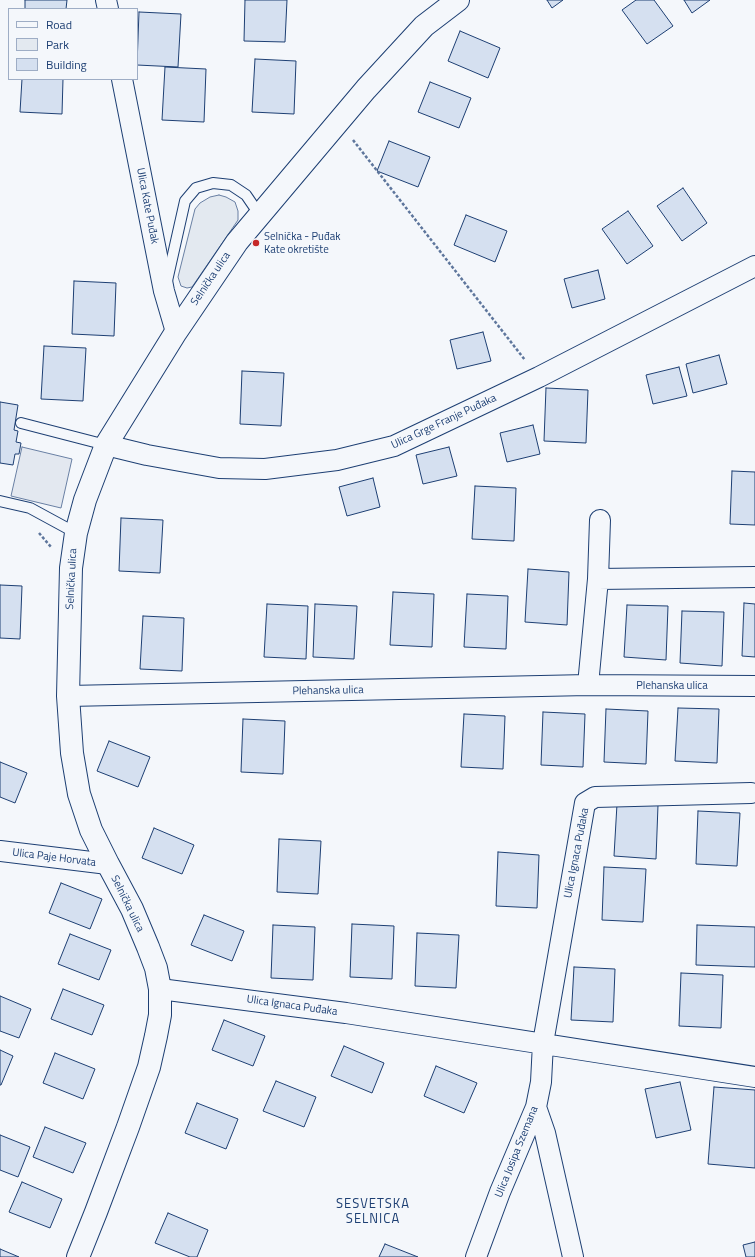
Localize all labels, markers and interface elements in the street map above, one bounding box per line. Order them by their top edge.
legend [8,8,138,80]
text: Road [46,15,72,34]
text: Park [46,35,69,54]
text: Building [46,55,87,74]
street label: Ulica Kate Puđak [133,167,161,245]
place label: Selnička - Puđak Kate okretište [264,230,341,256]
marker: Selnička - Puđak Kate okretište [251,238,261,248]
street label: Selnička ulica [188,250,234,308]
street label: Ulica Grge Franje Puđaka [389,392,499,452]
street label: Selnička ulica [64,548,80,610]
street label: Plehanska ulica [636,679,708,693]
street label: Plehanska ulica [292,684,364,698]
street label: Ulica Ignaca Puđaka [562,807,592,899]
street label: Ulica Paje Horvata [11,846,97,870]
street label: Selnička ulica [108,873,146,935]
street label: Ulica Ignaca Puđaka [246,993,338,1019]
street label: Ulica Josipa Szemana [493,1104,541,1200]
district label: SESVETSKA SELNICA [336,1197,410,1228]

